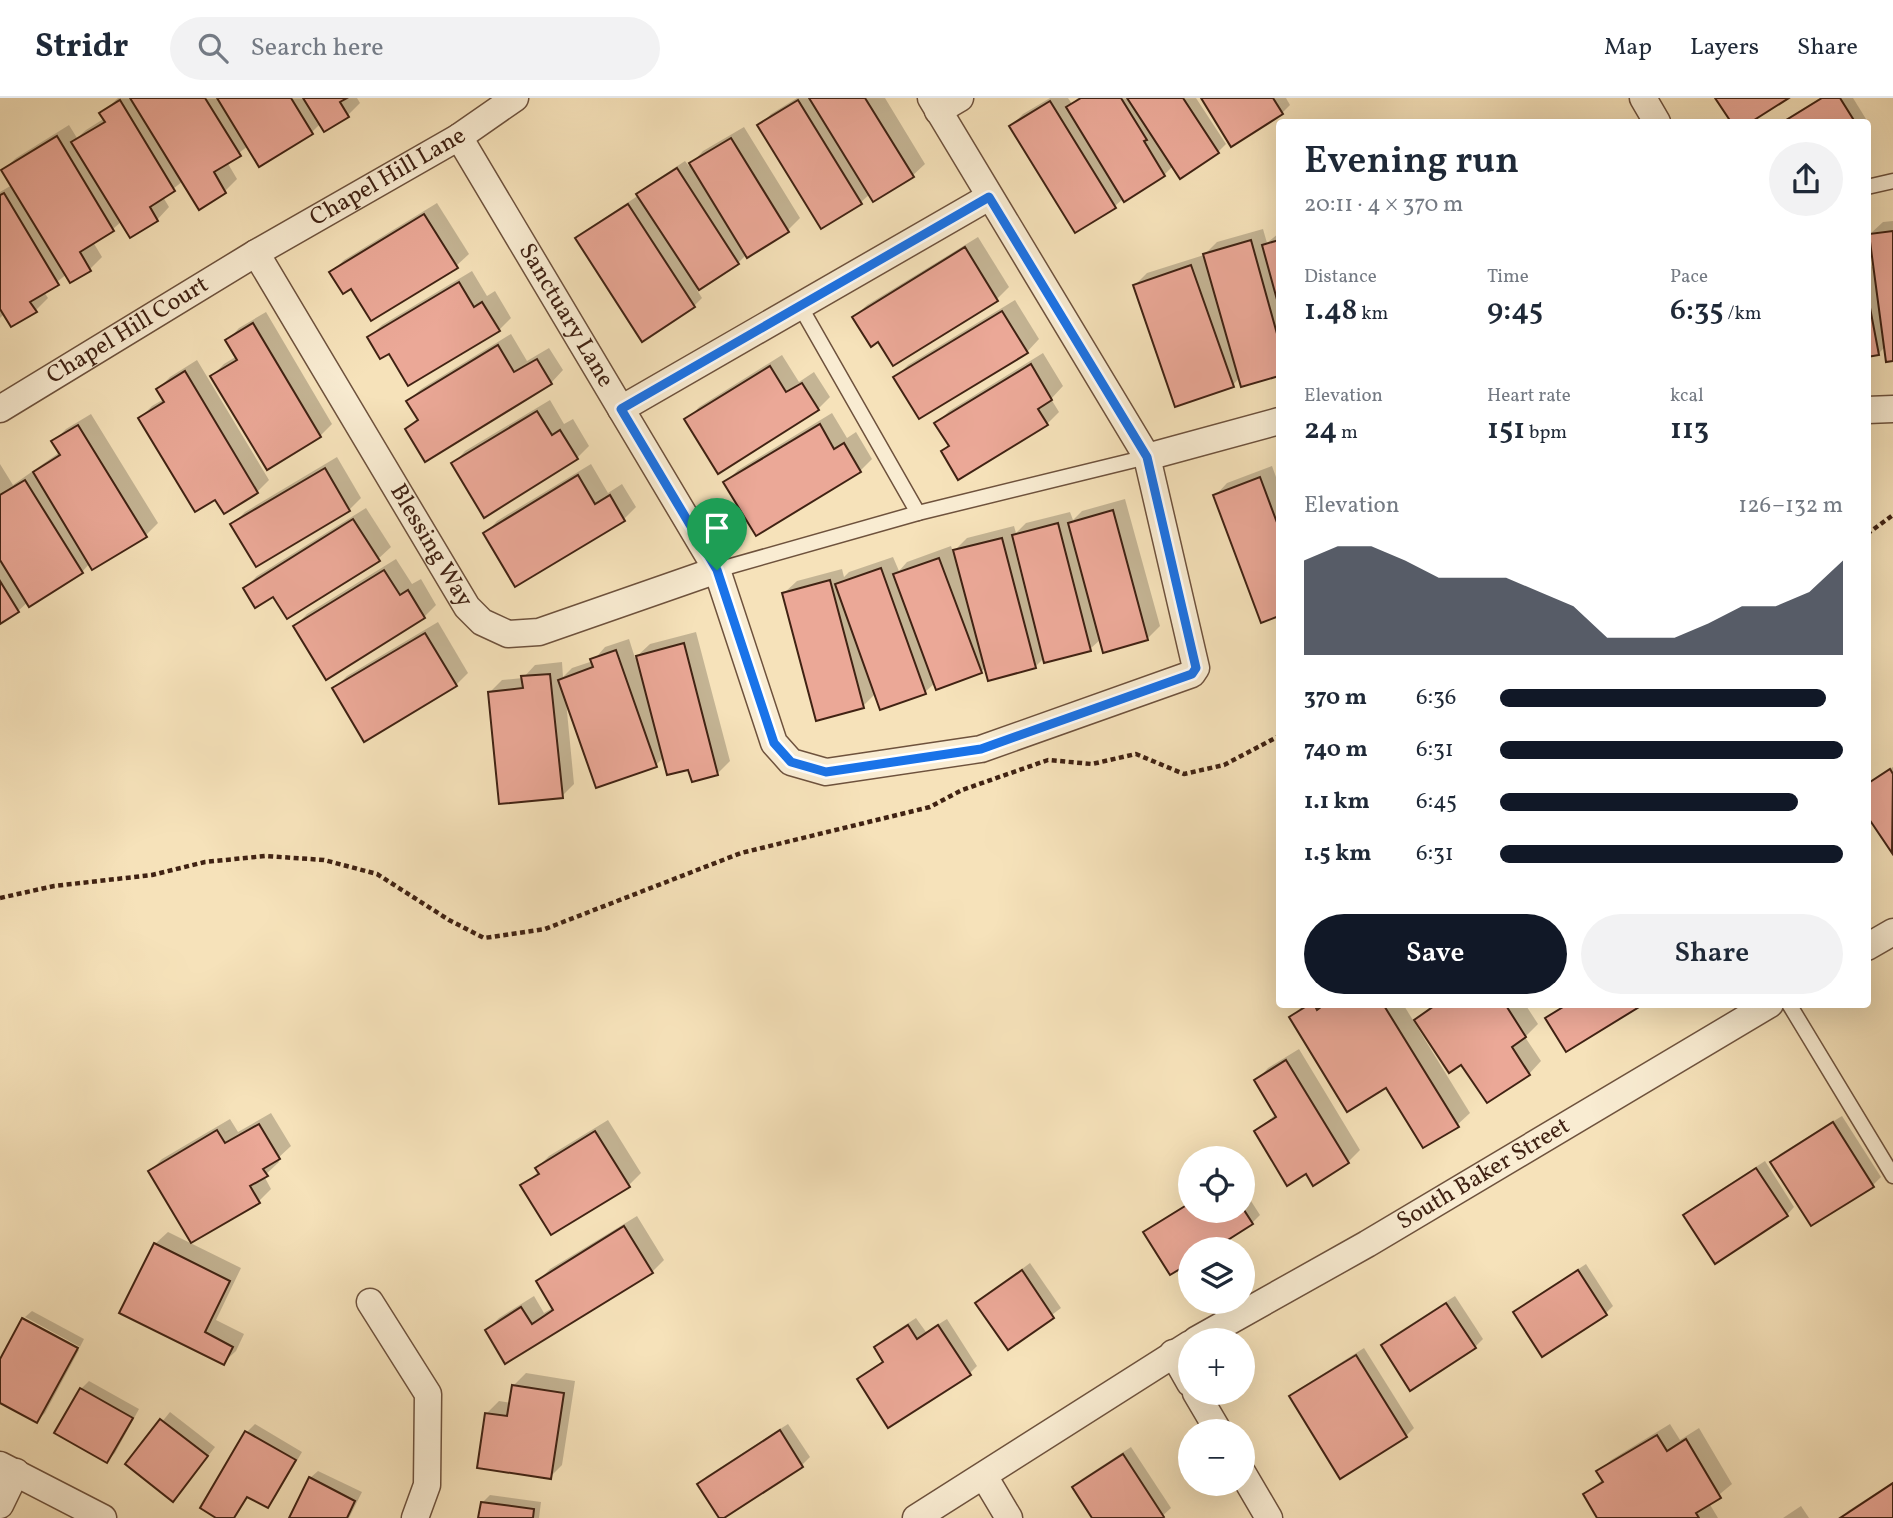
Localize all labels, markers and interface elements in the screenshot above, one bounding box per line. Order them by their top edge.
search box [170,17,660,80]
text: Stridr [35,25,128,71]
icon: search [194,29,232,67]
text: Search here [250,30,384,66]
text: Map [1604,31,1652,65]
text: Layers [1690,31,1759,65]
text: Share [1797,31,1858,65]
street label: Chapel Hill Lane [304,120,473,236]
text: Evening run [1304,136,1519,189]
button: share [1769,142,1843,216]
text: 20:11 · 4 × 370 m [1304,189,1463,221]
street label: Sanctuary Lane [509,237,622,394]
text: Distance [1304,264,1377,290]
text: Time [1487,264,1529,290]
text: Pace [1670,264,1708,290]
street label: Chapel Hill Court [41,269,216,393]
text: 1.48 [1304,290,1357,332]
text: 9:45 [1487,290,1543,332]
text: 6:35 [1670,290,1724,332]
text: km [1357,301,1388,327]
text: /km [1724,301,1762,327]
text: Elevation [1304,383,1383,409]
text: Heart rate [1487,383,1571,409]
text: kcal [1670,383,1704,409]
text: 24 [1304,409,1337,451]
text: 151 [1487,409,1525,451]
text: 113 [1670,409,1709,451]
text: m [1337,420,1358,446]
text: bpm [1525,420,1567,446]
street label: Blessing Way [380,478,481,614]
text: Elevation [1304,490,1400,522]
text: 126–132 m [1738,490,1843,522]
pin [687,498,747,570]
icon: arrive [698,509,736,547]
text: 370 m [1304,682,1367,714]
text: 6:36 [1416,682,1457,714]
text: 740 m [1304,734,1368,766]
text: 6:31 [1416,734,1454,766]
text: 1.1 km [1304,786,1370,818]
text: 6:45 [1416,786,1457,818]
text: 1.5 km [1304,838,1371,870]
text: 6:31 [1416,838,1454,870]
button: Save [1304,914,1567,994]
button: Share [1581,914,1843,994]
street label: South Baker Street [1391,1110,1577,1239]
map controls [1178,1146,1255,1496]
button: locate [1178,1146,1255,1223]
button: layers [1178,1237,1255,1314]
button: + [1178,1328,1255,1405]
button: − [1178,1419,1255,1496]

